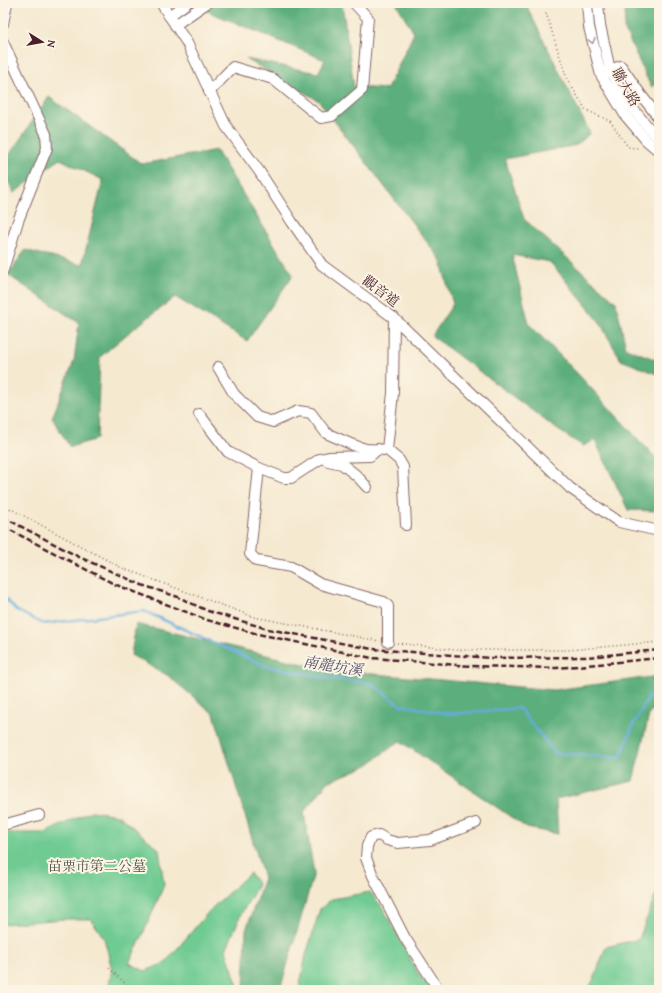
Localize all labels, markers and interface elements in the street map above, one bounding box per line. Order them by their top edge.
north arrow [22,22,62,62]
one-way arrow [588,38,596,45]
text: N [43,39,60,50]
street label: 聯大路 [607,64,645,110]
street label: 觀音道 [358,270,404,312]
water label: 南龍坑溪 [302,650,366,681]
park label: 苗栗市第二公墓 [48,856,146,876]

